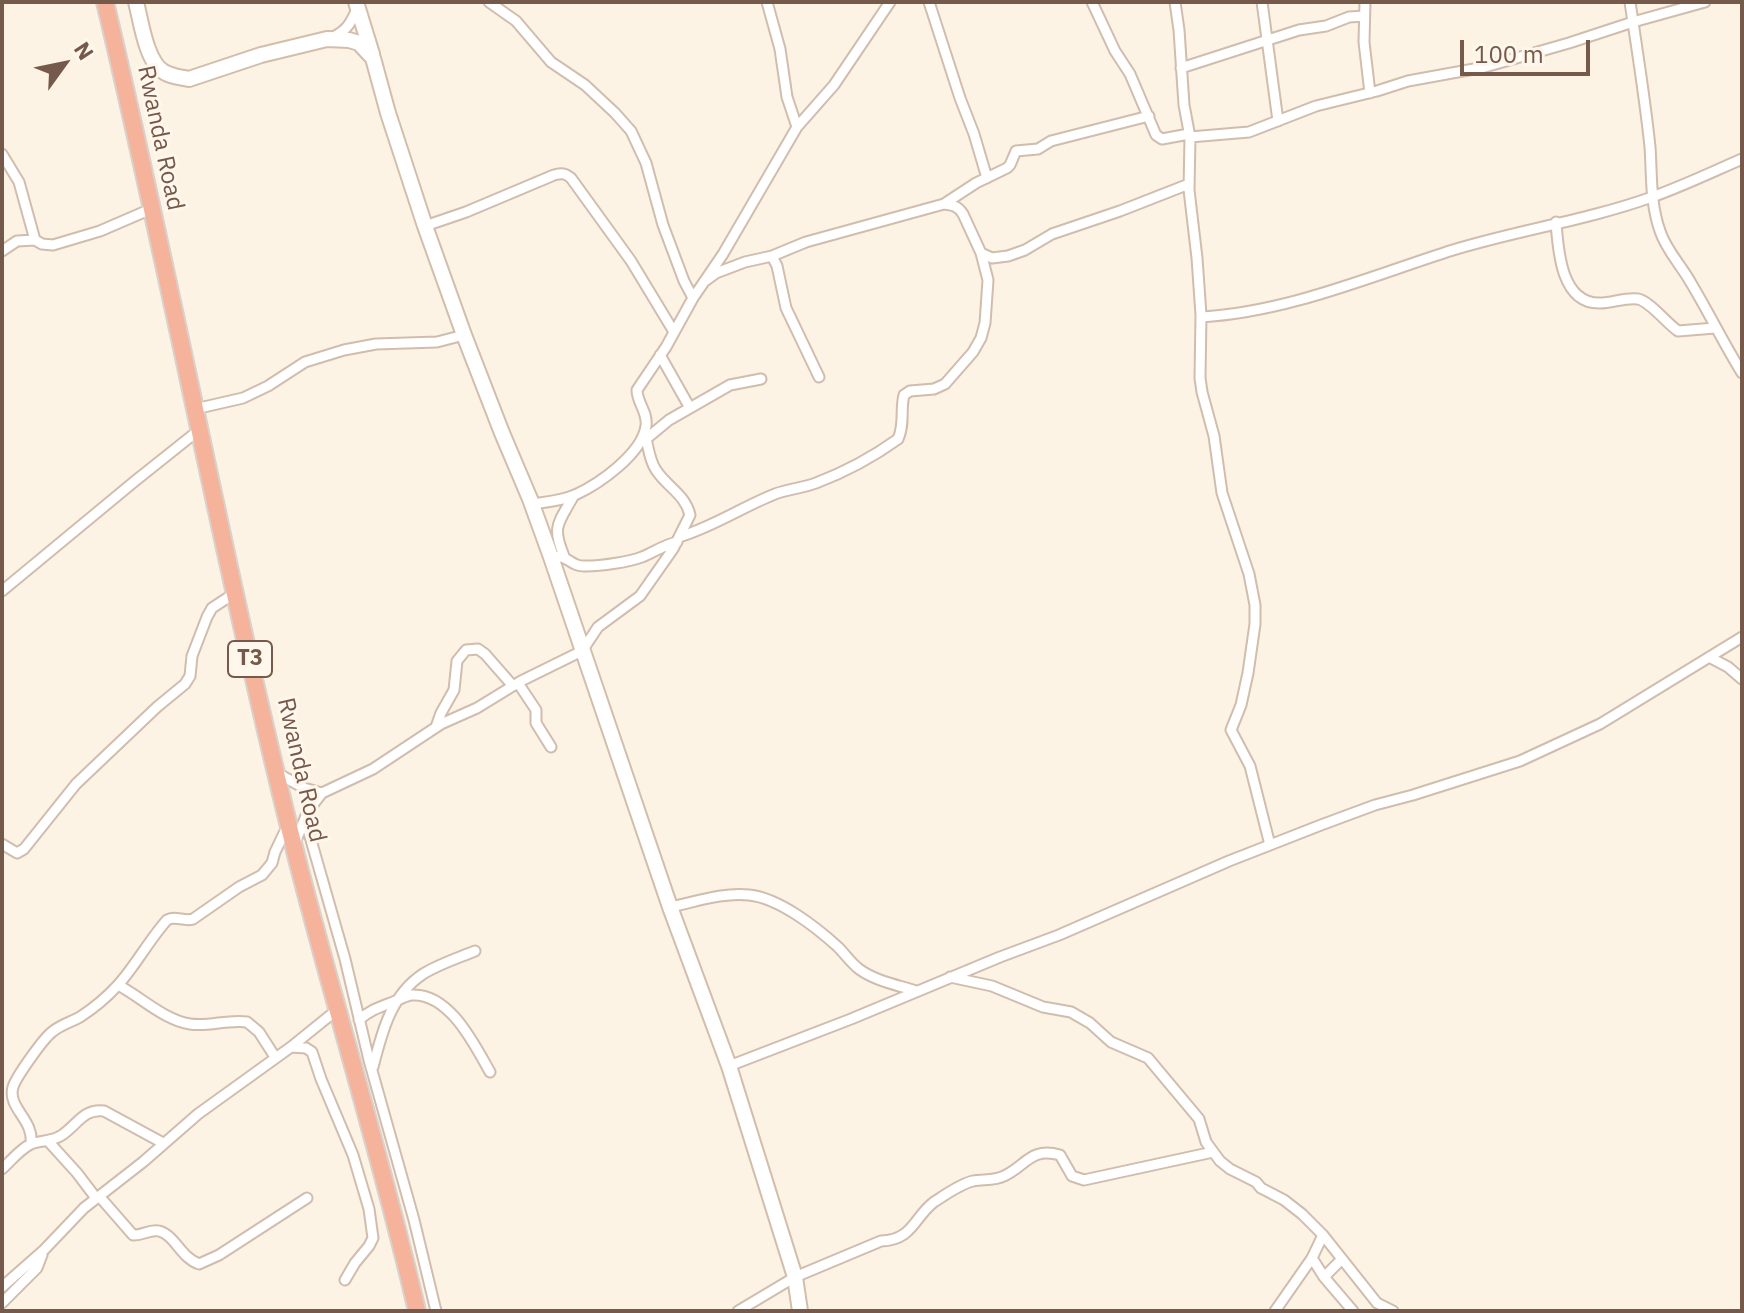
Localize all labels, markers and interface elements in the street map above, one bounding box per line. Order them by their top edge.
north arrow [24,24,104,104]
scale bar [1464,24,1594,74]
text: N [68,36,101,65]
text: 100 m [1474,38,1544,70]
street label: Rwanda Road [131,63,189,213]
road number: T3 [228,641,272,677]
street label: Rwanda Road [270,695,332,845]

